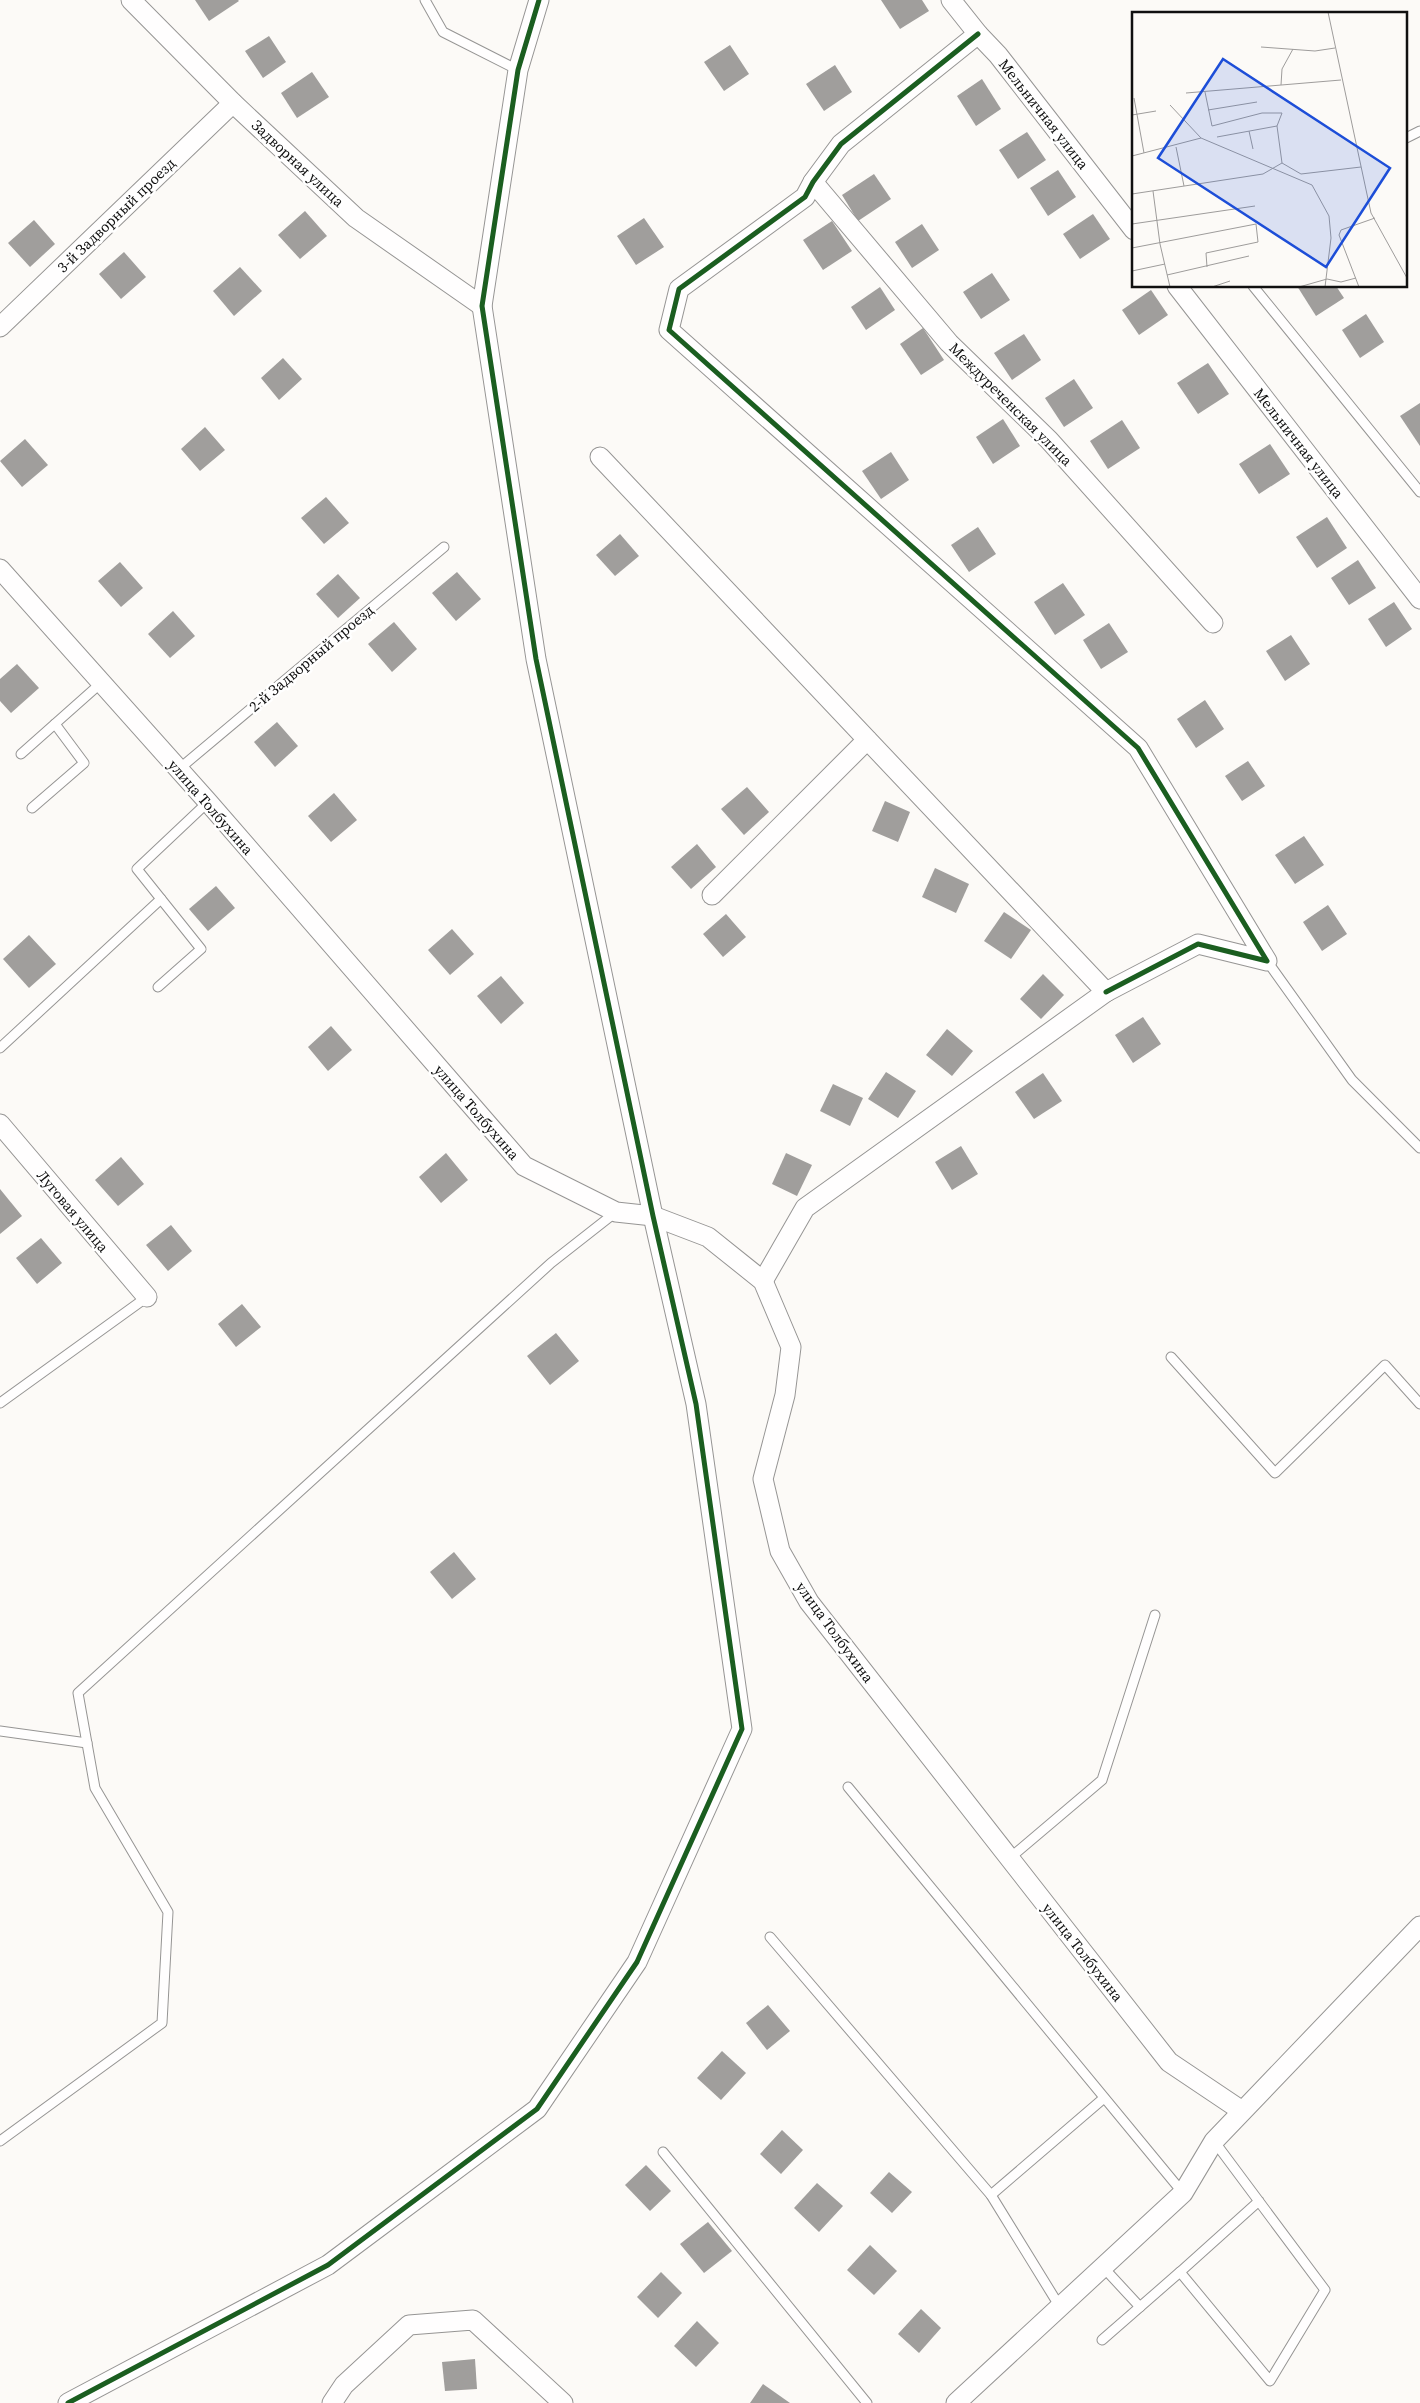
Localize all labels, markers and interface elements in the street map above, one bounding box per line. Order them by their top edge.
inset map [1132,12,1408,288]
street label: Мельничная улица [994,54,1094,174]
street label: Задворная улица [247,114,349,212]
street label: 3-й Задворный проезд [52,153,180,277]
street label: Междуреченская улица [945,338,1078,471]
street label: Мельничная улица [1249,383,1349,503]
street label: 2-й Задворный проезд [244,599,378,717]
street label: улица Толбухина [164,755,259,860]
street label: улица Толбухина [430,1060,525,1165]
street label: Луговая улица [32,1165,114,1257]
street label: улица Толбухина [791,1577,879,1687]
street label: улица Толбухина [1038,1898,1129,2006]

